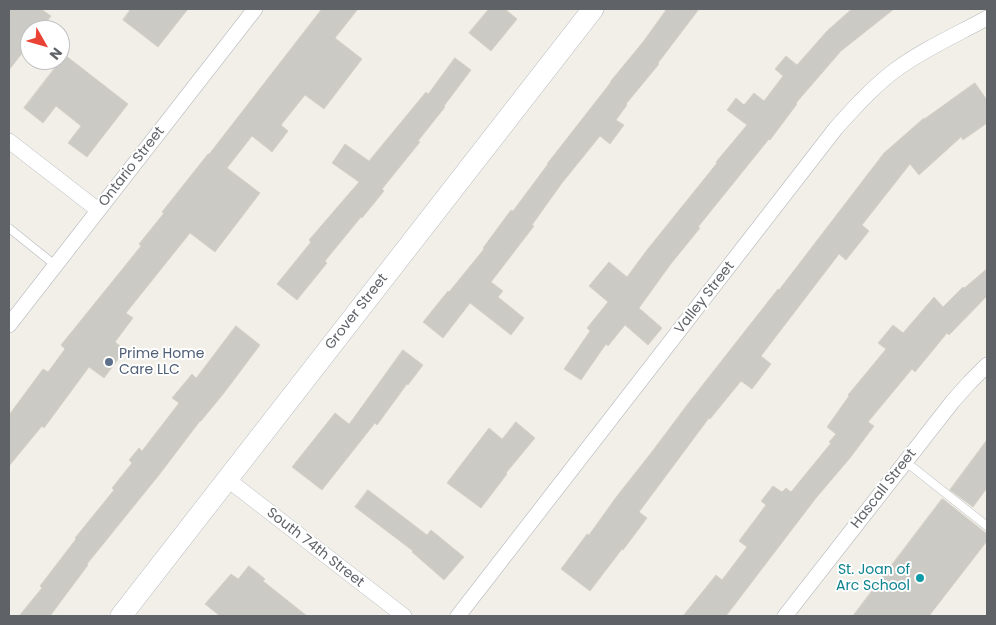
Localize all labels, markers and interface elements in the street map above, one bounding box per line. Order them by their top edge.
north arrow [20,20,70,70]
text: N [45,43,67,64]
street label: Ontario Street [96,124,168,210]
street label: Valley Street [672,259,738,337]
street label: Grover Street [322,271,392,353]
place label: Prime Home Care LLC [119,346,204,378]
marker: Prime Home Care LLC [103,356,115,368]
street label: Hascall Street [848,446,920,532]
street label: South 74th Street [263,505,367,591]
place label: St. Joan of Arc School [836,562,910,594]
marker: St. Joan of Arc School [914,572,926,584]

